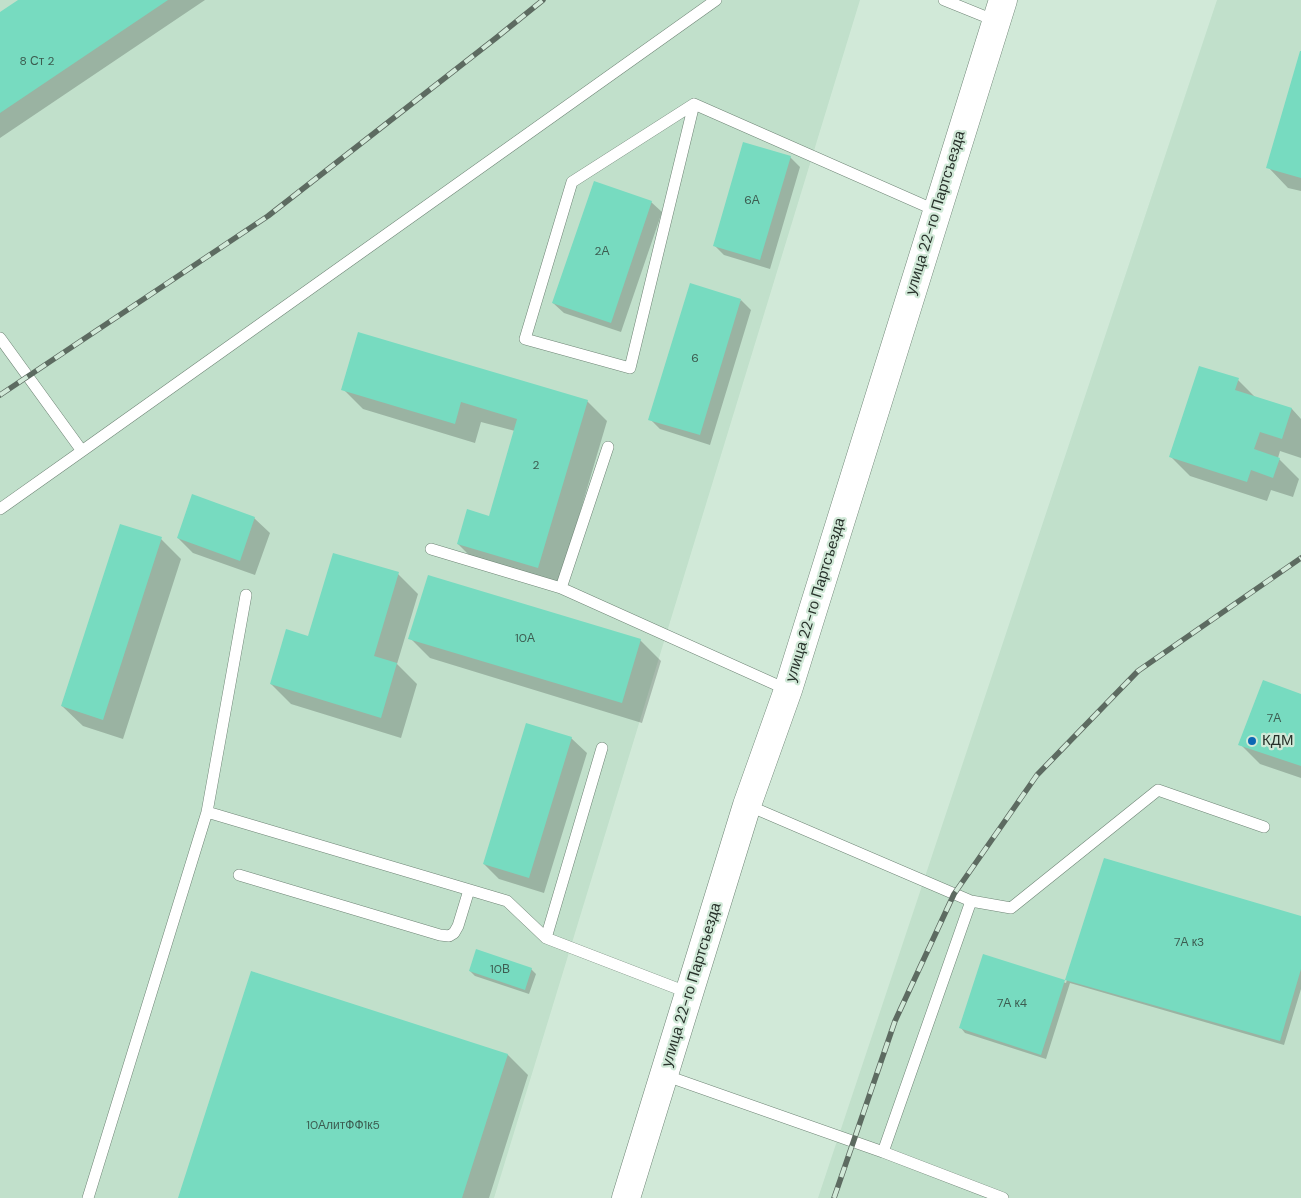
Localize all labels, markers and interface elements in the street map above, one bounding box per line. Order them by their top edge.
house number: 8 Ст 2 [20,55,54,69]
street label: улица 22-го Партсъезда [902,129,970,297]
house number: 6А [744,194,760,208]
house number: 2А [595,245,609,259]
house number: 6 [691,352,699,366]
house number: 2 [533,459,539,473]
street label: улица 22-го Партсъезда [782,516,850,684]
house number: 10А [515,632,535,646]
house number: 7А [1267,712,1281,726]
place label: КДМ [1262,732,1293,750]
marker: КДМ [1246,735,1258,747]
street label: улица 22-го Партсъезда [658,901,726,1069]
house number: 7А к3 [1174,936,1204,950]
house number: 10В [490,963,510,977]
house number: 7А к4 [997,997,1027,1011]
house number: 10АлитФФ1к5 [306,1119,380,1133]

